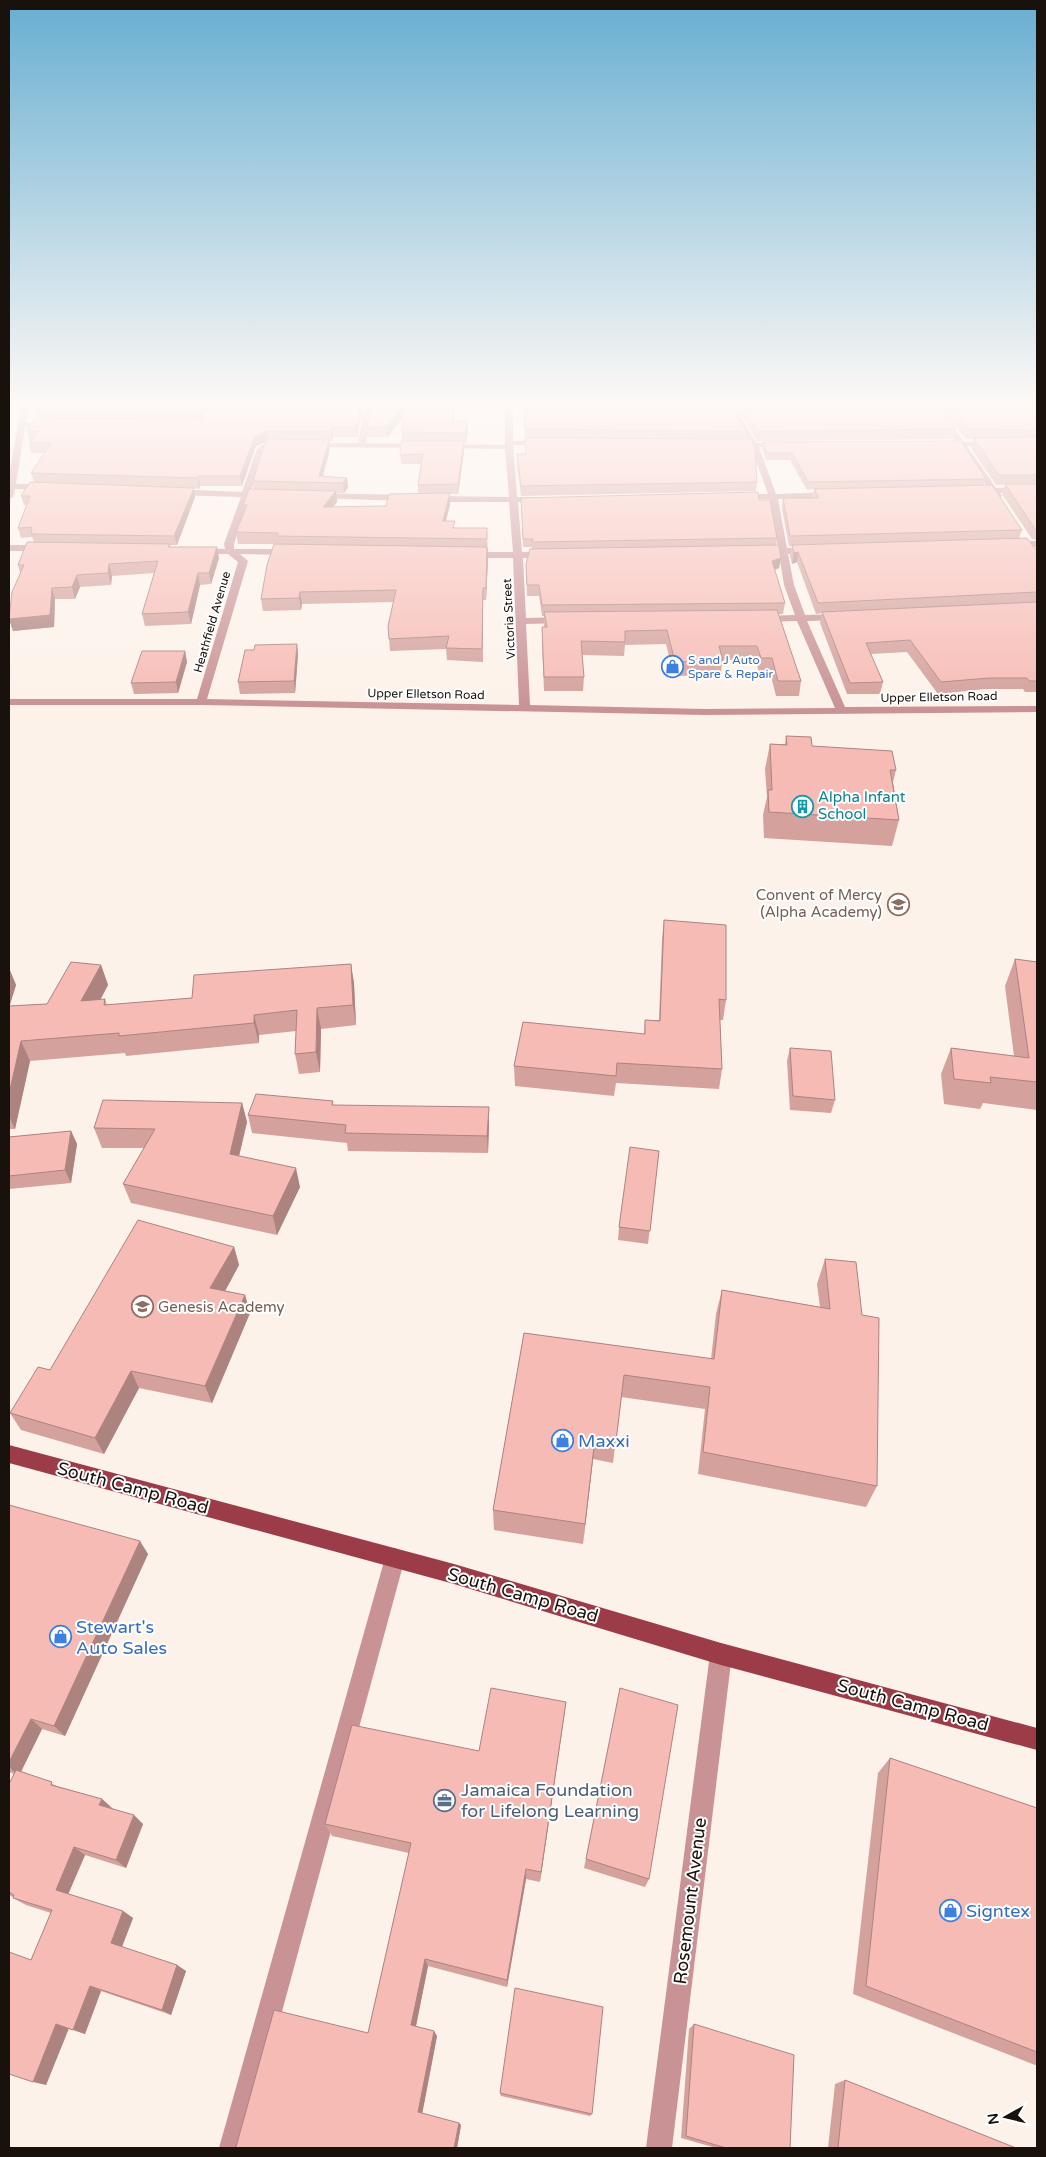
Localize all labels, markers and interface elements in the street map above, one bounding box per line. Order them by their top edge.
street label: Heathfield Avenue [191,569,233,674]
street label: Victoria Street [500,578,518,660]
place label: S and J Auto Spare & Repair [688,653,773,681]
shop icon: S and J Auto Spare & Repair [660,655,684,679]
street label: Upper Elletson Road [367,686,485,702]
street label: Upper Elletson Road [880,689,998,705]
place label: Alpha Infant School [818,788,906,823]
building icon: Alpha Infant School [790,794,814,818]
place label: Convent of Mercy (Alpha Academy) [756,886,882,921]
school or university icon: Convent of Mercy (Alpha Academy) [886,892,910,916]
school or university icon: Genesis Academy [130,1295,154,1319]
place label: Genesis Academy [158,1298,285,1316]
shop icon: Maxxi [550,1429,574,1453]
place label: Maxxi [578,1430,630,1452]
street label: South Camp Road [55,1457,211,1519]
street label: South Camp Road [445,1563,601,1627]
place label: Stewart's Auto Sales [76,1616,167,1659]
shop icon: Stewart's Auto Sales [48,1625,72,1649]
street label: South Camp Road [835,1674,991,1736]
place label: Jamaica Foundation for Lifelong Learning [461,1779,639,1822]
office icon: Jamaica Foundation for Lifelong Learning [433,1788,457,1812]
street label: Rosemount Avenue [669,1816,711,1986]
shop icon: Signtex [938,1899,962,1923]
place label: Signtex [966,1900,1030,1922]
north arrow [981,2092,1031,2142]
text: N [984,2112,1003,2125]

